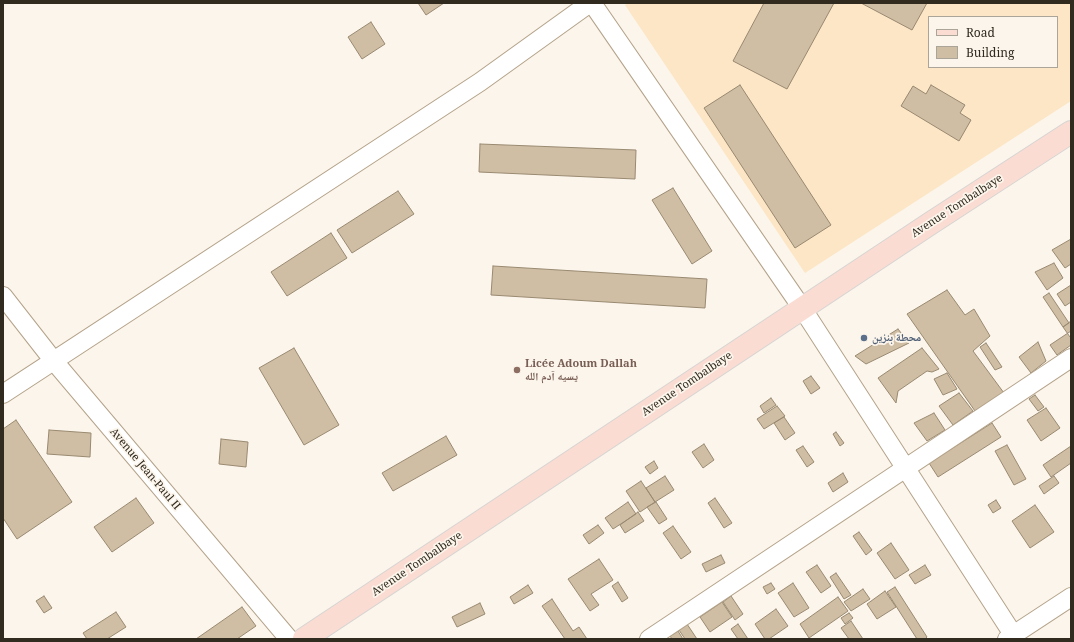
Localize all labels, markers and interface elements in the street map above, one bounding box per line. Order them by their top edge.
legend [928,16,1058,68]
text: Road [966,24,995,41]
text: Building [966,44,1014,61]
street label: Avenue Tombalbaye [909,172,1005,240]
place label: محطة بنزين [872,331,921,345]
marker: محطة بنزين [859,333,869,343]
street label: Avenue Tombalbaye [639,349,735,419]
place label: Licée Adoum Dallah يسيه آدم الله [525,357,637,383]
marker: Licée Adoum Dallah يسيه آدم الله [512,365,522,375]
street label: Avenue Jean-Paul II [107,425,183,513]
street label: Avenue Tombalbaye [369,529,465,599]

